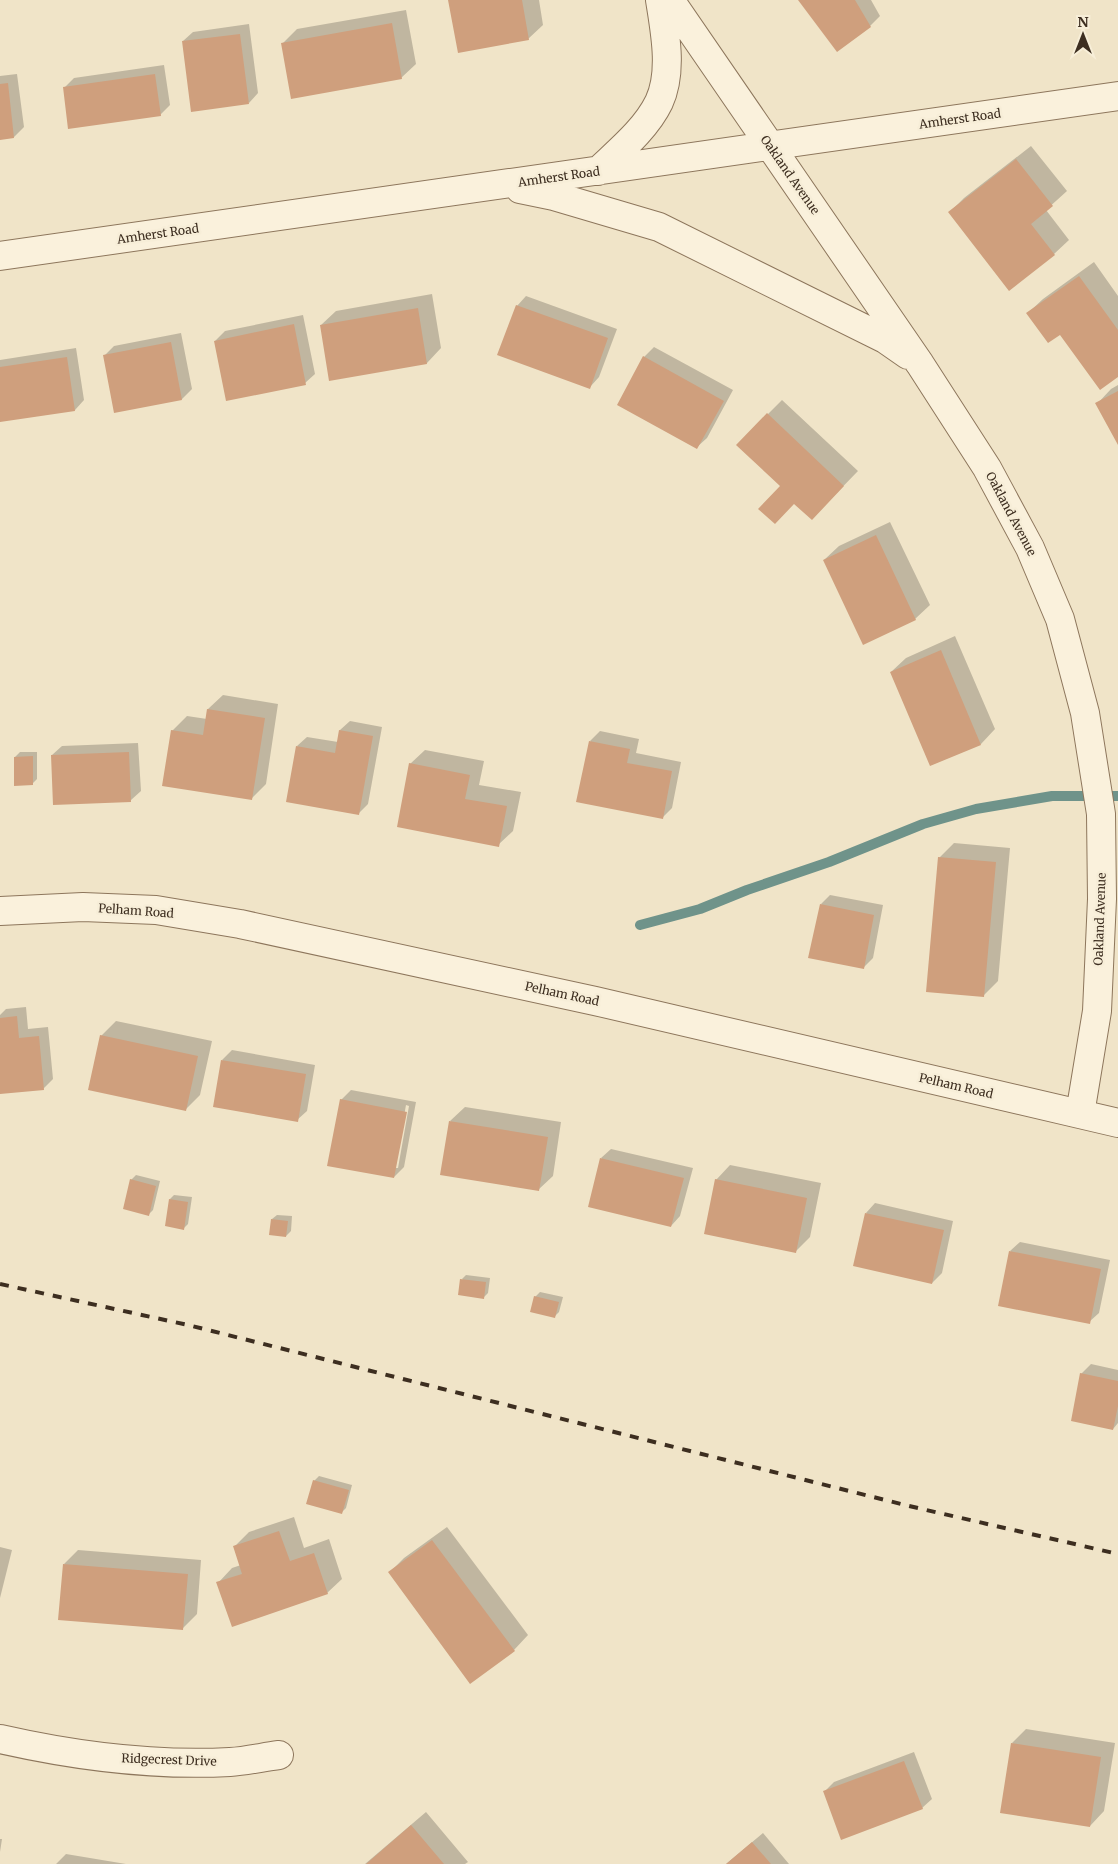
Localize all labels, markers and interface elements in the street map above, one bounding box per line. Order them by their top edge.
north arrow [1058,10,1108,60]
text: N [1077,13,1089,31]
street label: Amherst Road [917,105,1002,132]
street label: Oakland Avenue [758,132,823,217]
street label: Amherst Road [516,163,601,190]
street label: Amherst Road [115,220,200,247]
street label: Oakland Avenue [983,469,1040,558]
street label: Oakland Avenue [1090,872,1109,966]
street label: Pelham Road [98,900,174,921]
street label: Pelham Road [524,978,601,1009]
street label: Pelham Road [918,1070,995,1101]
street label: Ridgecrest Drive [121,1750,217,1769]

